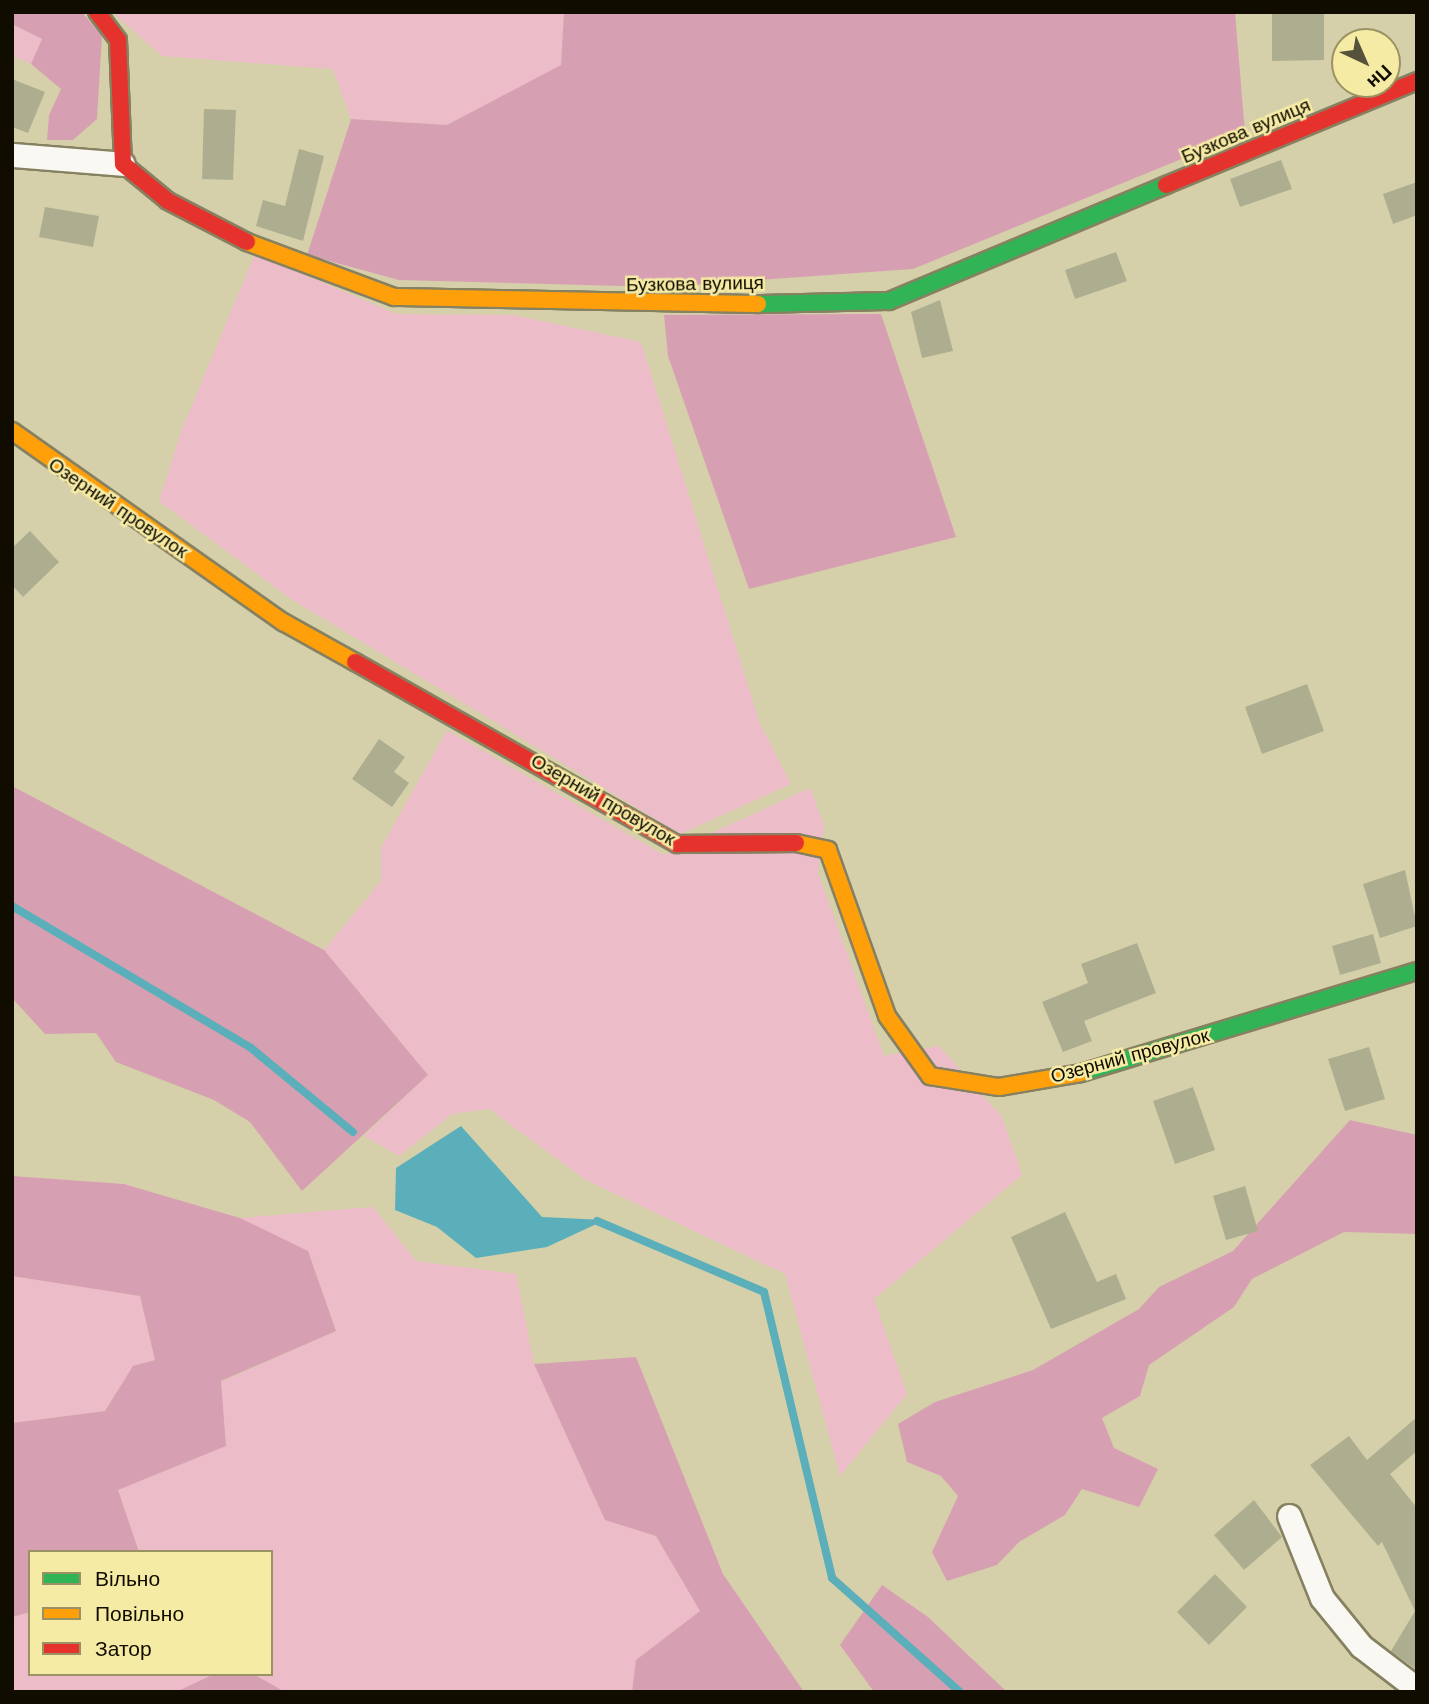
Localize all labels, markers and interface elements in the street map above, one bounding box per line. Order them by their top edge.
north arrow [1331,28,1401,98]
text: Пн [1363,60,1397,94]
street label: Бузкова вулиця [1178,94,1314,168]
street label: Бузкова вулиця [626,271,764,297]
street label: Озерний провулок [44,453,192,563]
street label: Озерний провулок [527,749,679,851]
street label: Озерний провулок [1048,1024,1212,1088]
legend [28,1550,273,1676]
text: Вільно [95,1566,160,1591]
text: Повільно [95,1601,184,1626]
text: Затор [95,1636,152,1661]

